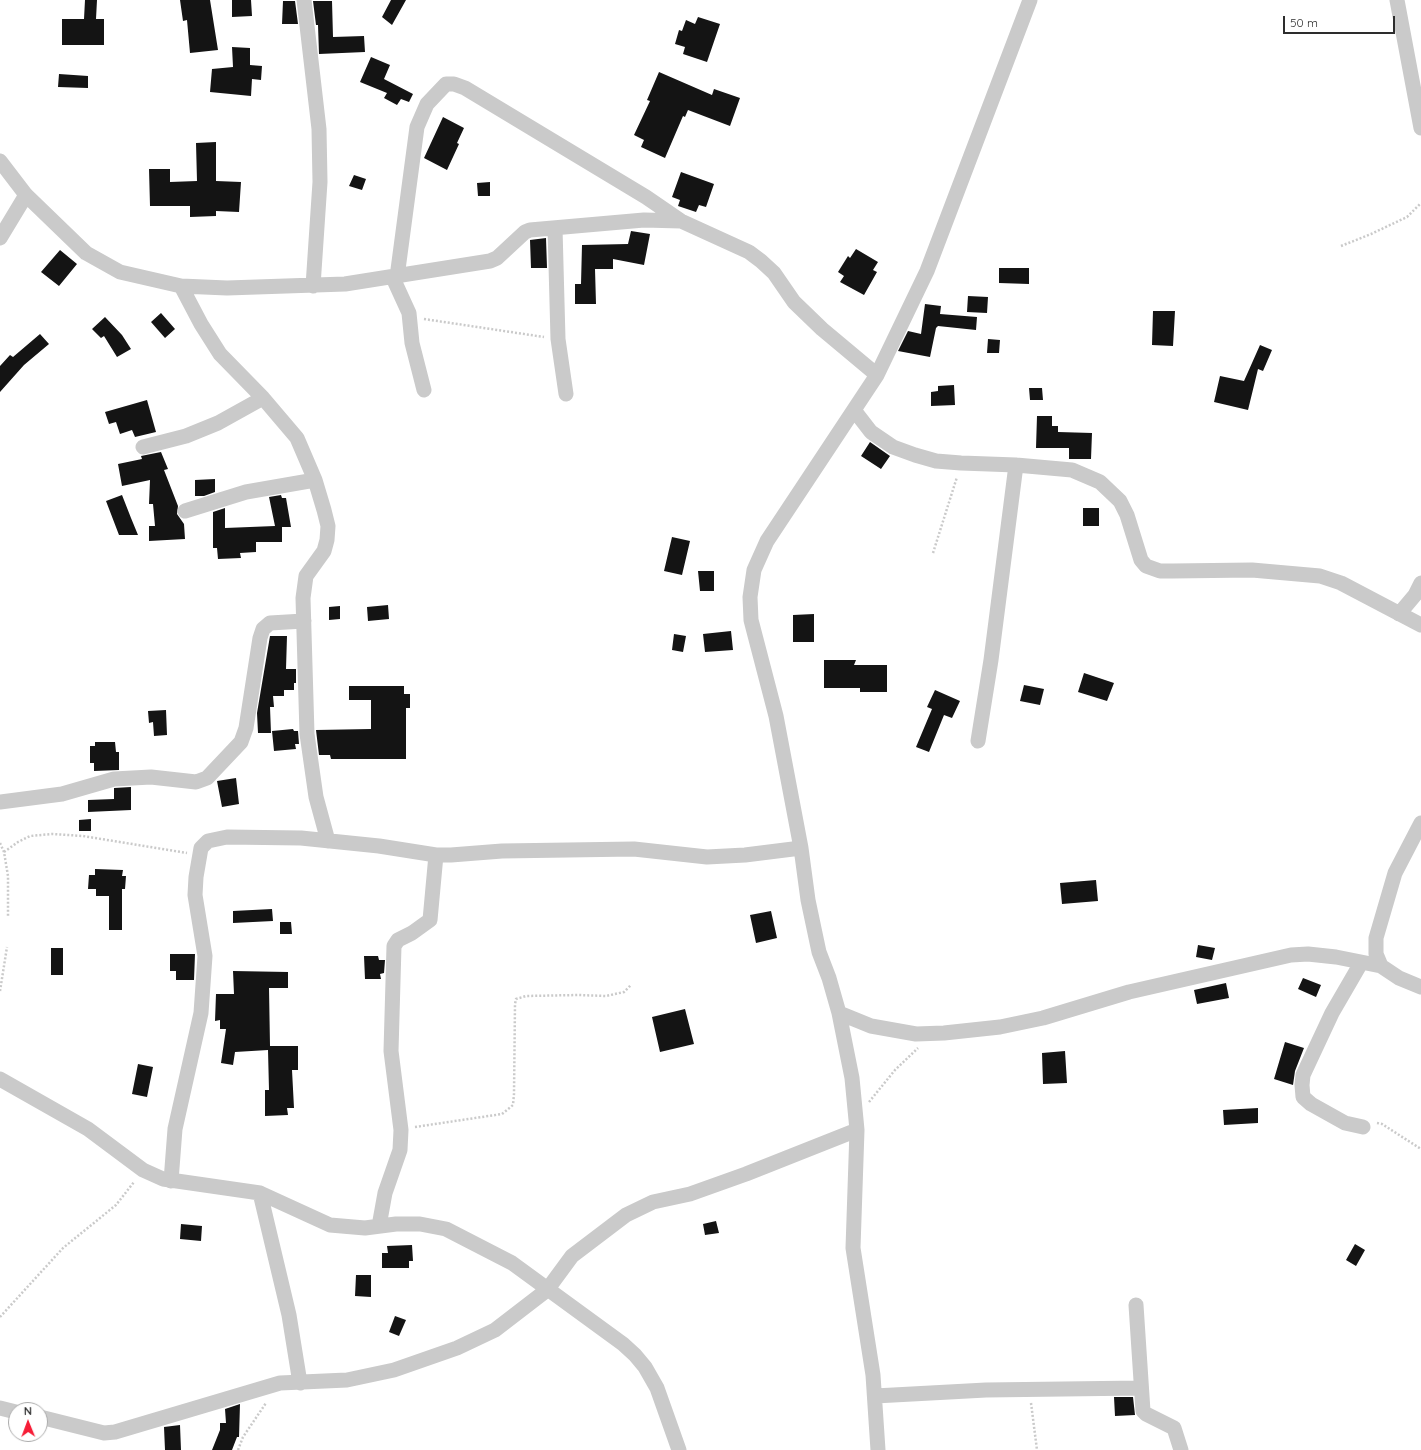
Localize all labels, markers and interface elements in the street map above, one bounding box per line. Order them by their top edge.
scale bar [1285,8,1397,34]
text: 50 m [1290,15,1318,30]
north arrow [8,1402,48,1442]
text: N [24,1404,32,1418]

